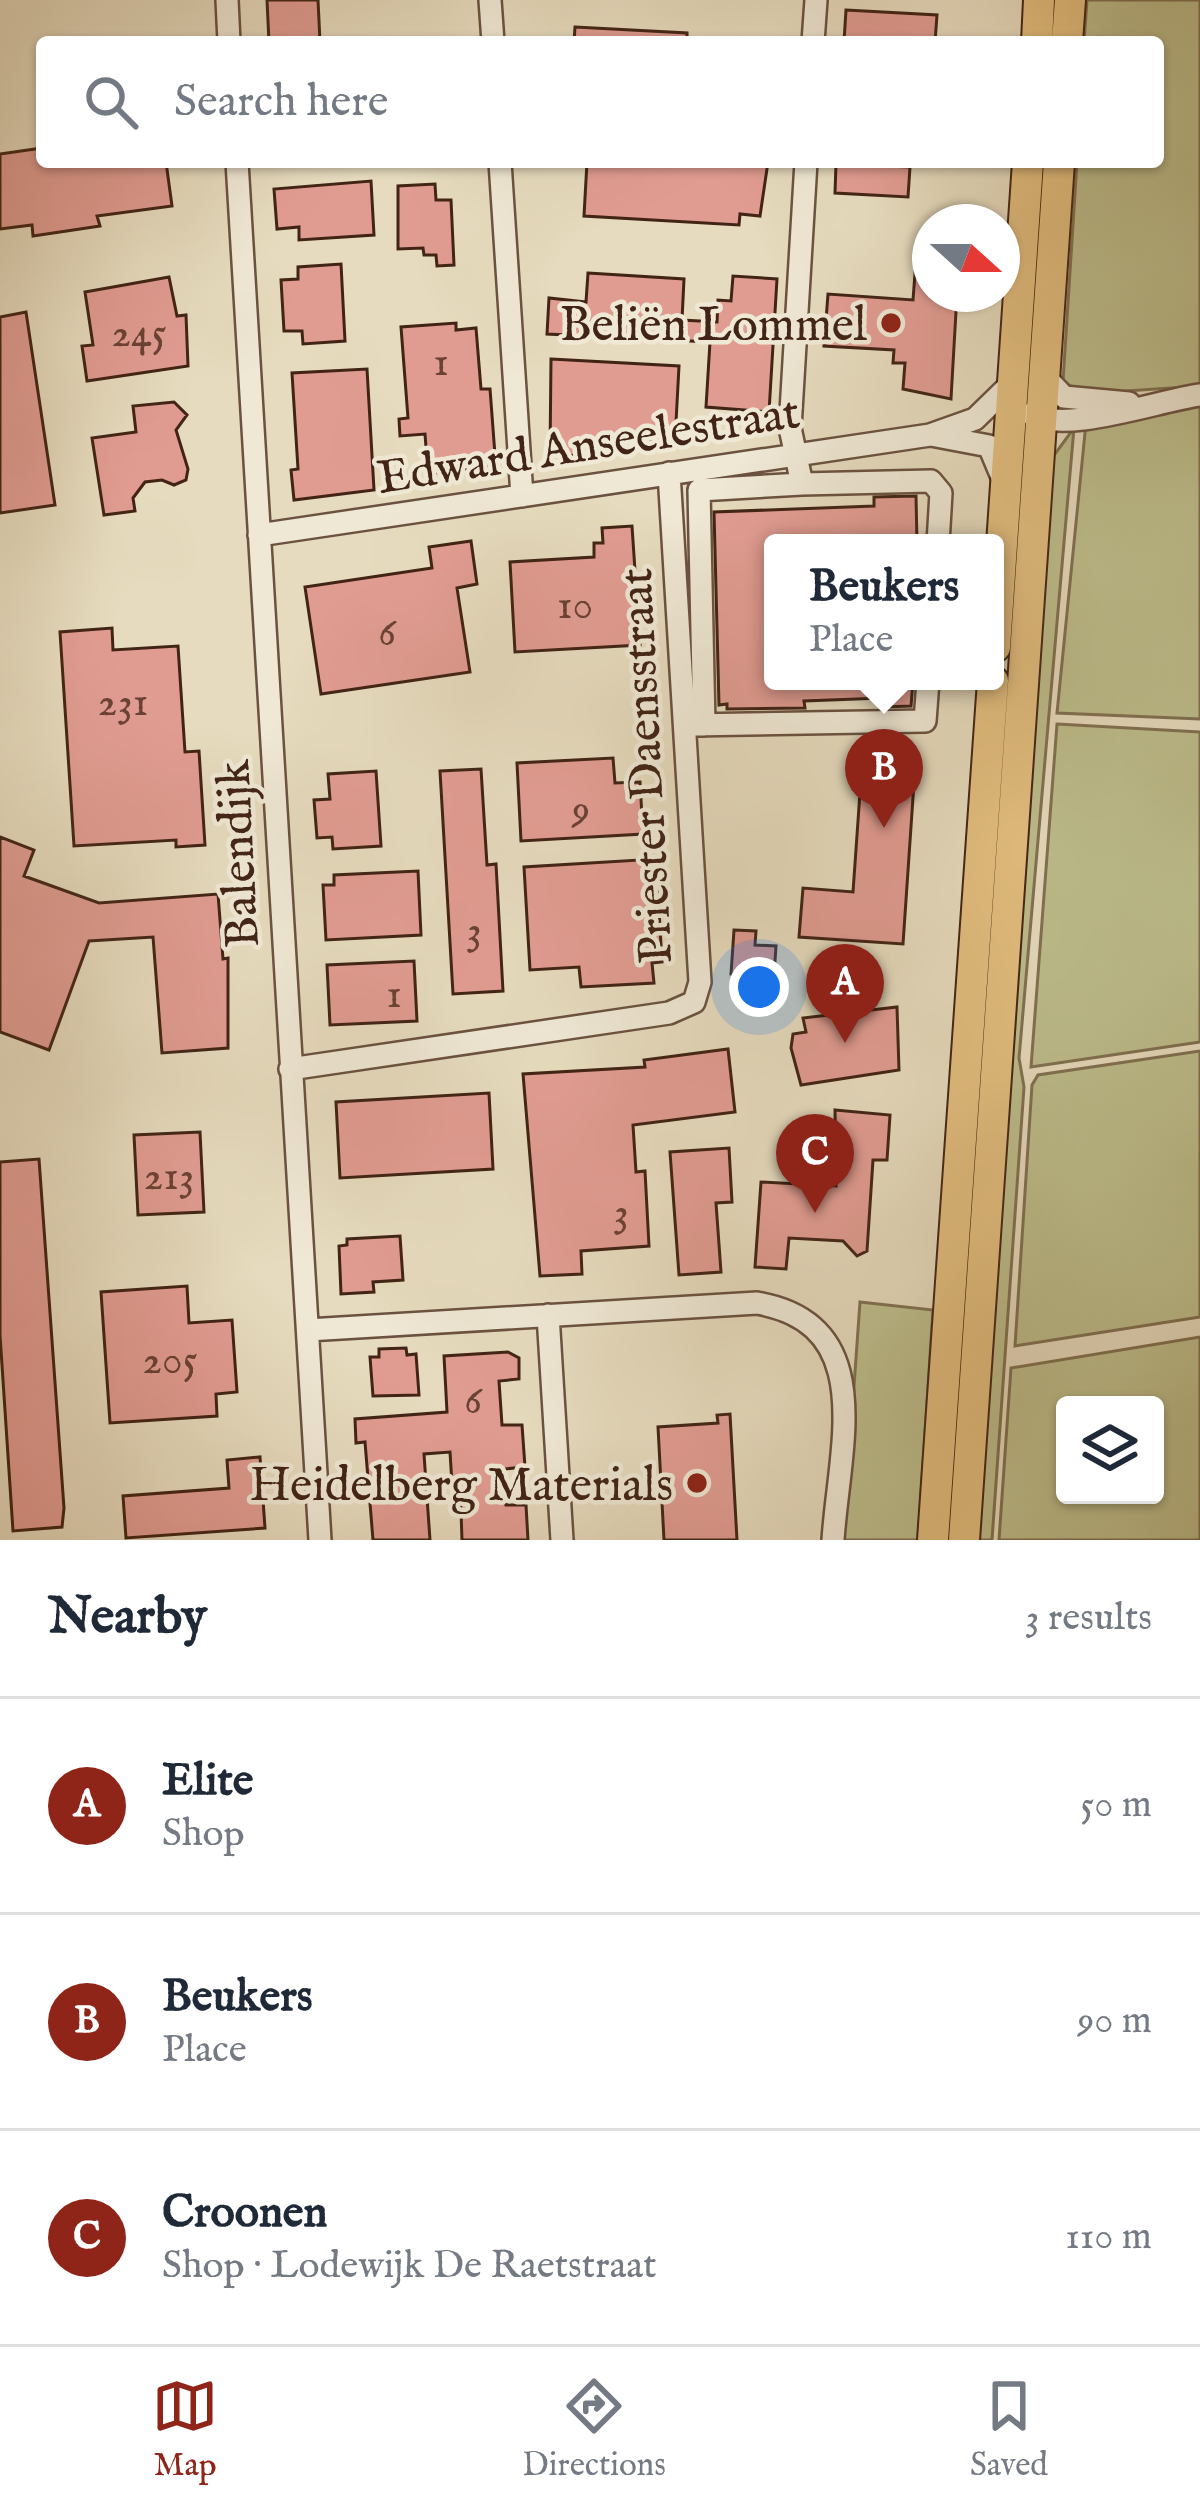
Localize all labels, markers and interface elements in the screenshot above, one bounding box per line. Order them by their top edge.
search box [36,36,1164,168]
icon: search [78,69,144,135]
text: Search here [174,74,388,131]
north arrow [912,204,1020,312]
place label: Beliën Lommel [560,297,868,357]
house number: 245 [111,308,167,361]
marker: Beliën Lommel [878,310,904,336]
house number: 1 [433,337,449,390]
street label: Edward Anseelestraat [373,384,804,510]
popup [764,534,1004,690]
text: Beukers [809,559,959,616]
street label: Priester Daensstraat [608,566,688,965]
house number: 10 [557,580,593,633]
house number: 6 [378,607,397,660]
text: Place [809,616,893,665]
house number: 231 [97,677,149,730]
pin: B [845,729,923,828]
street label: Balendijk [205,758,275,949]
house number: 9 [571,785,590,838]
house number: 3 [466,905,482,958]
pin: A [806,944,884,1043]
your location [729,957,789,1017]
house number: 1 [386,969,402,1022]
pin: C [776,1114,854,1213]
house number: 213 [143,1151,195,1204]
house number: 3 [613,1187,629,1240]
house number: 205 [142,1335,198,1388]
house number: 6 [464,1375,483,1428]
map controls [1056,1396,1164,1504]
button: layers [1056,1396,1164,1504]
place label: Heidelberg Materials [250,1457,673,1517]
marker: Heidelberg Materials [684,1470,710,1496]
text: Nearby [48,1586,207,1651]
text: 3 results [1025,1594,1152,1643]
text: Elite [162,1753,254,1810]
text: A [74,1781,100,1830]
text: 50 m [1080,1781,1152,1830]
text: Shop [162,1810,245,1859]
text: Beukers [162,1969,313,2026]
text: B [74,1997,100,2046]
text: 90 m [1077,1997,1152,2046]
text: Place [162,2026,247,2075]
text: Croonen [162,2185,327,2242]
text: C [73,2213,101,2262]
text: 110 m [1065,2213,1152,2262]
text: Shop · Lodewijk De Raetstraat [162,2242,657,2291]
tab: Map [152,2373,218,2487]
tab: Directions [522,2373,666,2487]
tab: Saved [970,2373,1048,2487]

